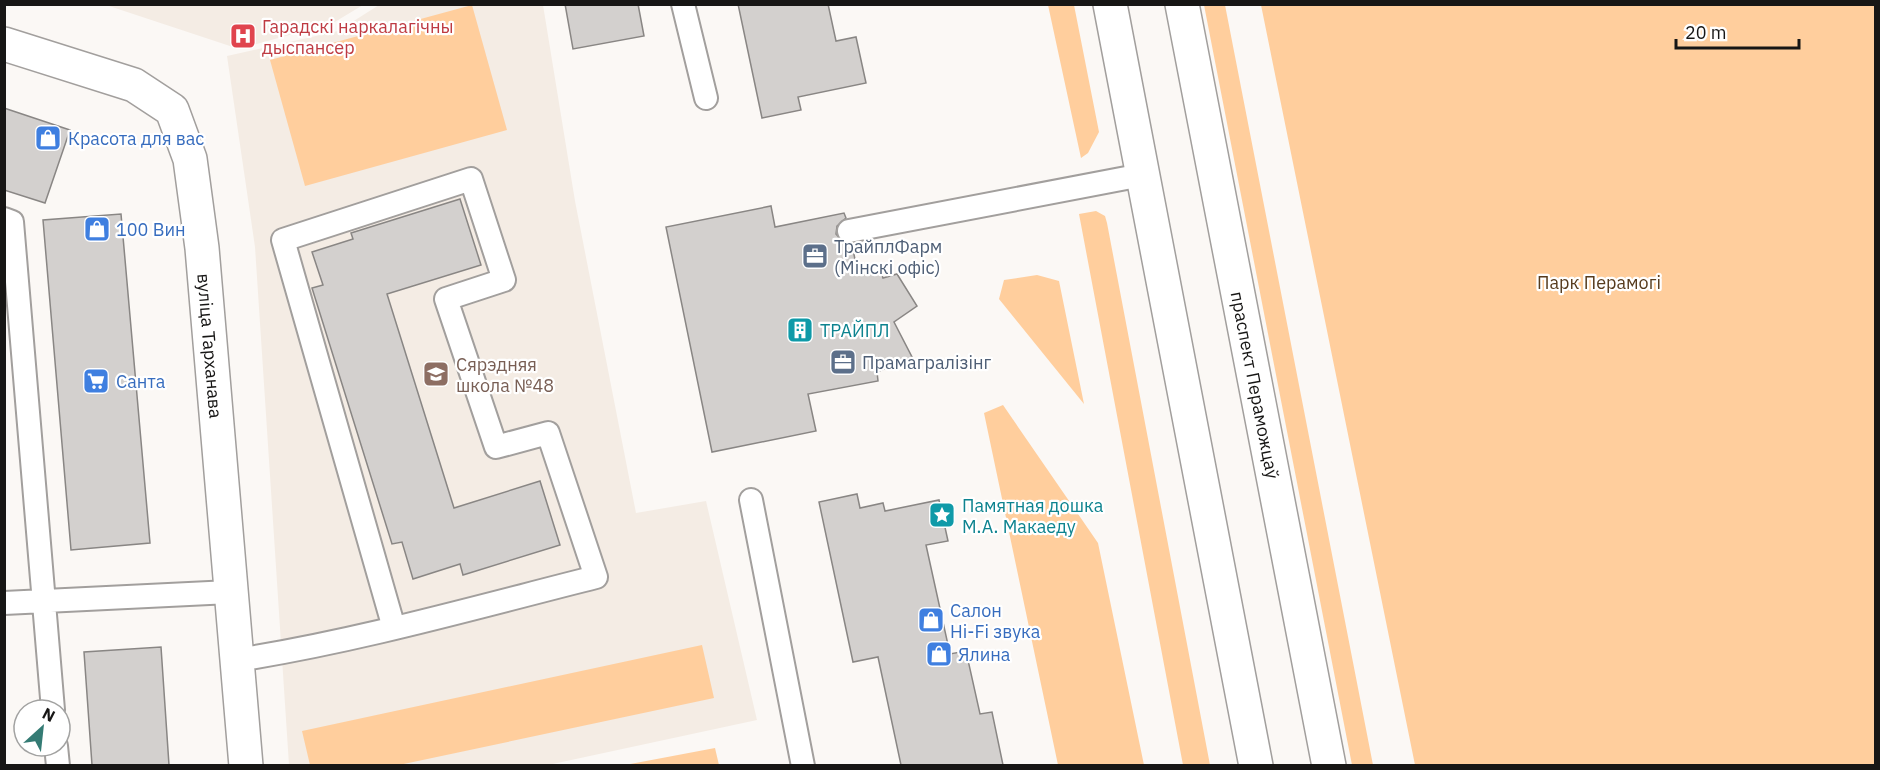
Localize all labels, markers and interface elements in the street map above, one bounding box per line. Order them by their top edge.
scale bar [1676,12,1799,50]
place label: Гарадскі наркалагічны дыспансер [262,15,454,59]
hospital icon: Гарадскі наркалагічны дыспансер [228,21,258,51]
text: 20 m [1685,21,1727,44]
shop icon: Красота для вас [33,123,63,153]
place label: Красота для вас [68,127,204,150]
shop icon: 100 Вин [82,214,112,244]
place label: 100 Вин [116,218,186,241]
place label: ТрайплФарм (Мінскі офіс) [834,235,942,279]
office icon: ТрайплФарм (Мінскі офіс) [800,241,830,271]
park label: Парк Перамогі [1537,271,1661,294]
street label: вуліца Тарханава [193,272,228,420]
street label: праспект Пераможцаў [1226,289,1285,481]
building icon: ТРАЙПЛ [785,315,815,345]
place label: ТРАЙПЛ [820,319,889,342]
office icon: Прамагралізінг [828,347,858,377]
place label: Прамагралізінг [862,351,991,374]
place label: Сярэдняя школа №48 [456,353,554,397]
school or university icon: Сярэдняя школа №48 [421,359,451,389]
supermarket icon: Санта [81,366,111,396]
place label: Санта [116,370,166,393]
place label: Памятная дошка М.А. Макаеду [962,494,1104,538]
place icon: Памятная дошка М.А. Макаеду [927,500,957,530]
place label: Салон Hi-Fi звука [950,599,1041,643]
shop icon: Салон Hi-Fi звука [916,605,946,635]
shop icon: Ялина [924,639,954,669]
place label: Ялина [958,643,1011,666]
north arrow [12,698,72,758]
text: N [39,703,59,726]

